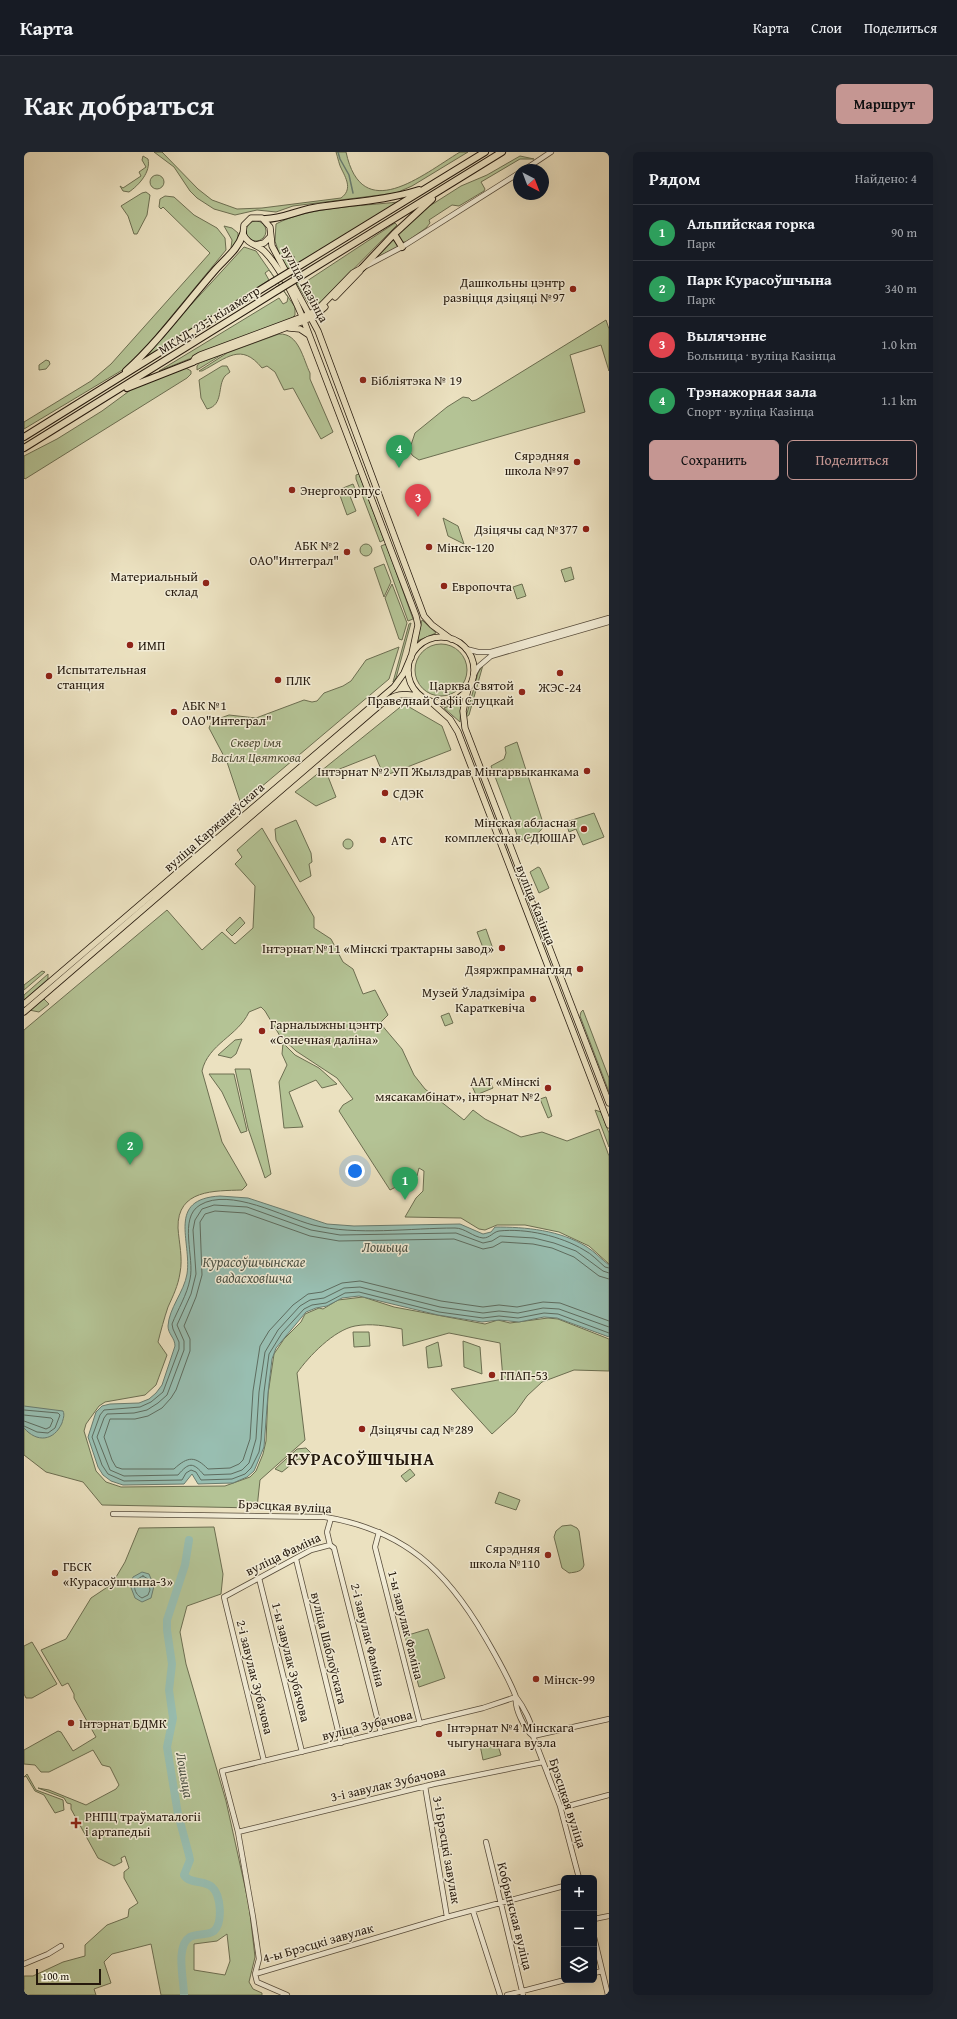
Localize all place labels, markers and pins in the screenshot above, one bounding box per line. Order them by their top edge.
place label: Дашкольны цэнтр развіцця дзіцяці №97 [443,273,565,307]
marker: Дашкольны цэнтр развіцця дзіцяці №97 [568,284,578,294]
place label: Бібліятэка № 19 [371,371,462,390]
marker: Бібліятэка № 19 [358,375,368,385]
pin: 4 [386,435,412,468]
place label: Сярэдняя школа №97 [505,446,569,480]
marker: Сярэдняя школа №97 [572,457,582,467]
place label: Энергокорпус [300,481,381,500]
pin: 3 [405,484,431,517]
marker: Энергокорпус [287,485,297,495]
place label: Дзіцячы сад №377 [474,520,578,539]
marker: Дзіцячы сад №377 [581,524,591,534]
place label: АБК №2 ОАО"Интеграл" [249,536,339,570]
place label: Мінск-120 [437,538,494,557]
marker: Мінск-120 [424,542,434,552]
marker: АБК №2 ОАО"Интеграл" [342,547,352,557]
place label: Материальный склад [111,567,198,601]
place label: Европочта [452,577,513,596]
marker: Материальный склад [201,578,211,588]
marker: Европочта [439,581,449,591]
place label: ИМП [138,636,165,655]
marker: ИМП [125,640,135,650]
place label: Испытательная станция [57,660,147,694]
marker: ЖЭС-24 [555,668,565,678]
marker: Испытательная станция [44,671,54,681]
place label: ПЛК [286,671,311,690]
marker: ПЛК [273,675,283,685]
place label: Царква Святой Праведнай Сафіі Слуцкай [367,676,514,710]
place label: ЖЭС-24 [537,678,582,697]
marker: Царква Святой Праведнай Сафіі Слуцкай [517,687,527,697]
place label: АБК №1 ОАО"Интеграл" [182,696,272,730]
marker: АБК №1 ОАО"Интеграл" [169,707,179,717]
place label: Інтэрнат №2 УП Жылздрав Мінгарвыканкама [317,762,580,781]
marker: Інтэрнат №2 УП Жылздрав Мінгарвыканкама [582,766,592,776]
place label: СДЭК [393,784,424,803]
marker: СДЭК [380,788,390,798]
place label: Мінская абласная комплексная СДЮШАР [445,813,576,847]
marker: Мінская абласная комплексная СДЮШАР [579,824,589,834]
place label: АТС [391,831,413,850]
marker: АТС [378,835,388,845]
place label: Інтэрнат №11 «Мінскі трактарны завод» [262,939,494,958]
marker: Інтэрнат №11 «Мінскі трактарны завод» [497,943,507,953]
place label: Дзяржпрамнагляд [464,960,572,979]
marker: Дзяржпрамнагляд [575,964,585,974]
place label: Музей Ўладзіміра Караткевіча [422,983,526,1017]
marker: Музей Ўладзіміра Караткевіча [528,994,538,1004]
place label: Гарналыжны цэнтр «Сонечная даліна» [270,1015,383,1049]
marker: Гарналыжны цэнтр «Сонечная даліна» [257,1026,267,1036]
place label: ААТ «Мінскі мясакамбінат», інтэрнат №2 [375,1072,540,1106]
marker: ААТ «Мінскі мясакамбінат», інтэрнат №2 [543,1083,553,1093]
pin: 2 [117,1132,143,1165]
pin: 1 [392,1167,418,1200]
place label: ГПАП-53 [500,1366,548,1385]
marker: ГПАП-53 [487,1370,497,1380]
place label: Дзіцячы сад №289 [369,1420,473,1439]
marker: Дзіцячы сад №289 [357,1424,367,1434]
place label: Сярэдняя школа №110 [469,1539,540,1573]
marker: Сярэдняя школа №110 [543,1550,553,1560]
place label: ГБСК «Курасоўшчына-3» [63,1557,173,1591]
marker: ГБСК «Курасоўшчына-3» [50,1568,60,1578]
place label: Мінск-99 [544,1670,595,1689]
marker: Мінск-99 [531,1674,541,1684]
place label: Інтэрнат БДМК [79,1714,167,1733]
marker: Інтэрнат БДМК [66,1718,76,1728]
place label: Інтэрнат №4 Мінскага чыгуначнага вузла [447,1718,575,1752]
marker: Інтэрнат №4 Мінскага чыгуначнага вузла [434,1729,444,1739]
place label: РНПЦ траўматалогіі і артапедыі [85,1807,201,1841]
marker: РНПЦ траўматалогіі і артапедыі [70,1817,82,1829]

